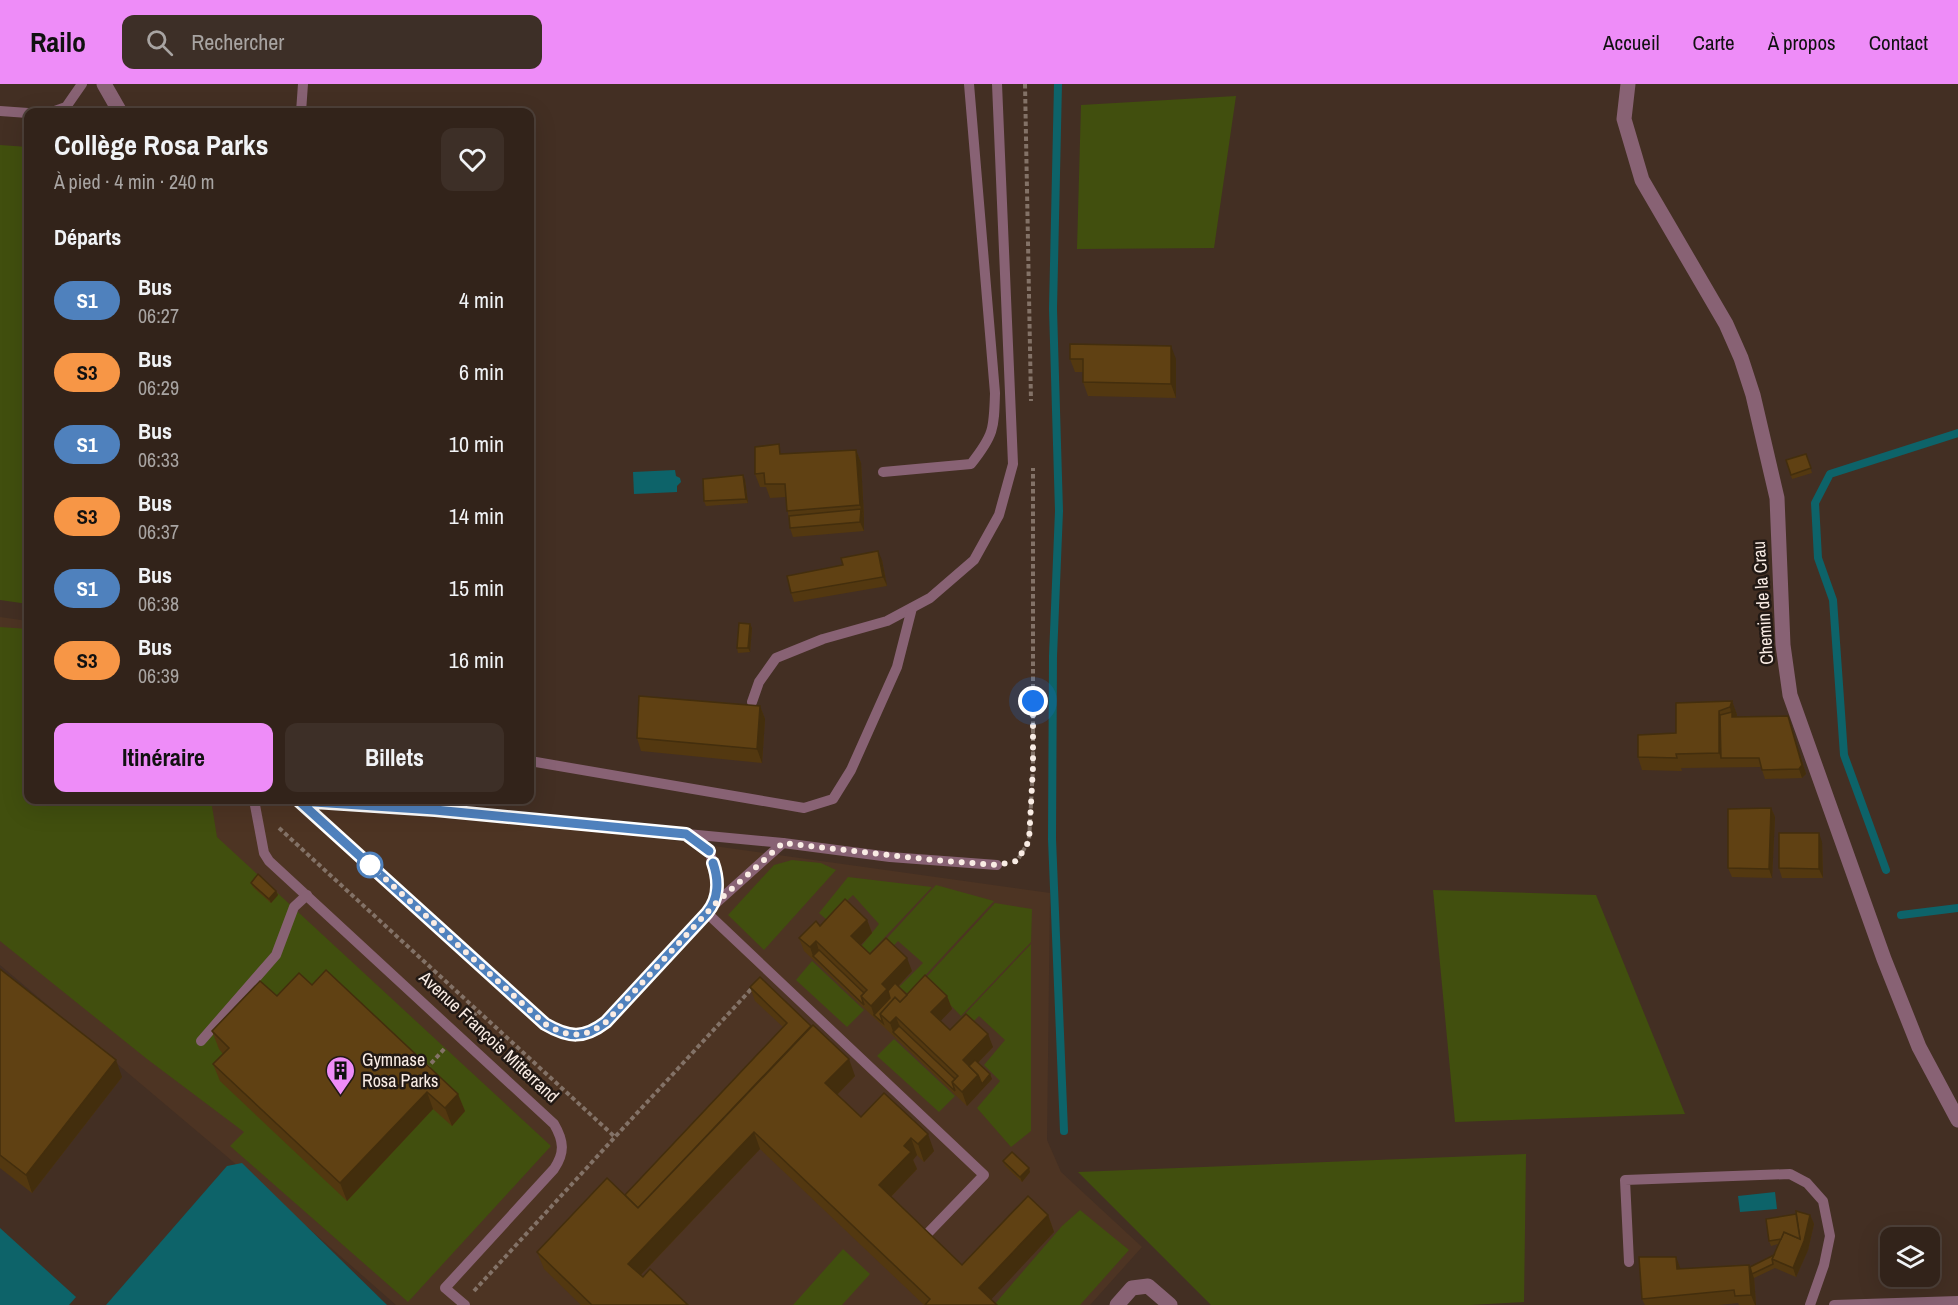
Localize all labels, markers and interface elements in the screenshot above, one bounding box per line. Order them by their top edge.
search box [122,15,542,69]
text: Railo [30,23,86,61]
icon: search [143,26,176,59]
text: Rechercher [191,27,284,57]
text: Accueil [1603,28,1660,57]
text: Carte [1693,28,1735,57]
text: À propos [1768,28,1836,57]
text: Contact [1869,28,1928,57]
text: Collège Rosa Parks [54,126,268,164]
button: heart [441,128,504,191]
text: À pied · 4 min · 240 m [54,168,214,195]
text: Départs [54,222,121,252]
text: Bus [138,272,172,302]
text: 4 min [459,285,504,315]
text: S1 [76,286,98,315]
text: 06:27 [138,302,179,329]
text: Bus [138,344,172,374]
text: 6 min [459,357,504,387]
text: S3 [76,358,98,387]
text: 06:29 [138,374,179,401]
text: Bus [138,416,172,446]
text: 10 min [449,429,504,459]
text: S1 [76,430,98,459]
text: 06:33 [138,446,179,473]
text: Bus [138,488,172,518]
text: 14 min [449,501,504,531]
text: S3 [76,502,98,531]
text: 06:37 [138,518,179,545]
street label: Chemin de la Crau [1746,540,1779,666]
text: Bus [138,560,172,590]
text: 15 min [449,573,504,603]
text: S1 [76,574,98,603]
text: 06:38 [138,590,179,617]
text: Bus [138,632,172,662]
text: 16 min [449,645,504,675]
text: S3 [76,646,98,675]
text: 06:39 [138,662,179,689]
your location [1018,686,1048,716]
button: Itinéraire [54,723,273,792]
button: Billets [285,723,504,792]
unlabelled marker [357,852,383,878]
street label: Avenue François Mitterrand [413,965,565,1108]
place label: Gymnase Rosa Parks [362,1047,438,1093]
building icon: Gymnase Rosa Parks [325,1054,357,1096]
map controls [1880,1227,1940,1287]
button: layers [1880,1227,1940,1287]

